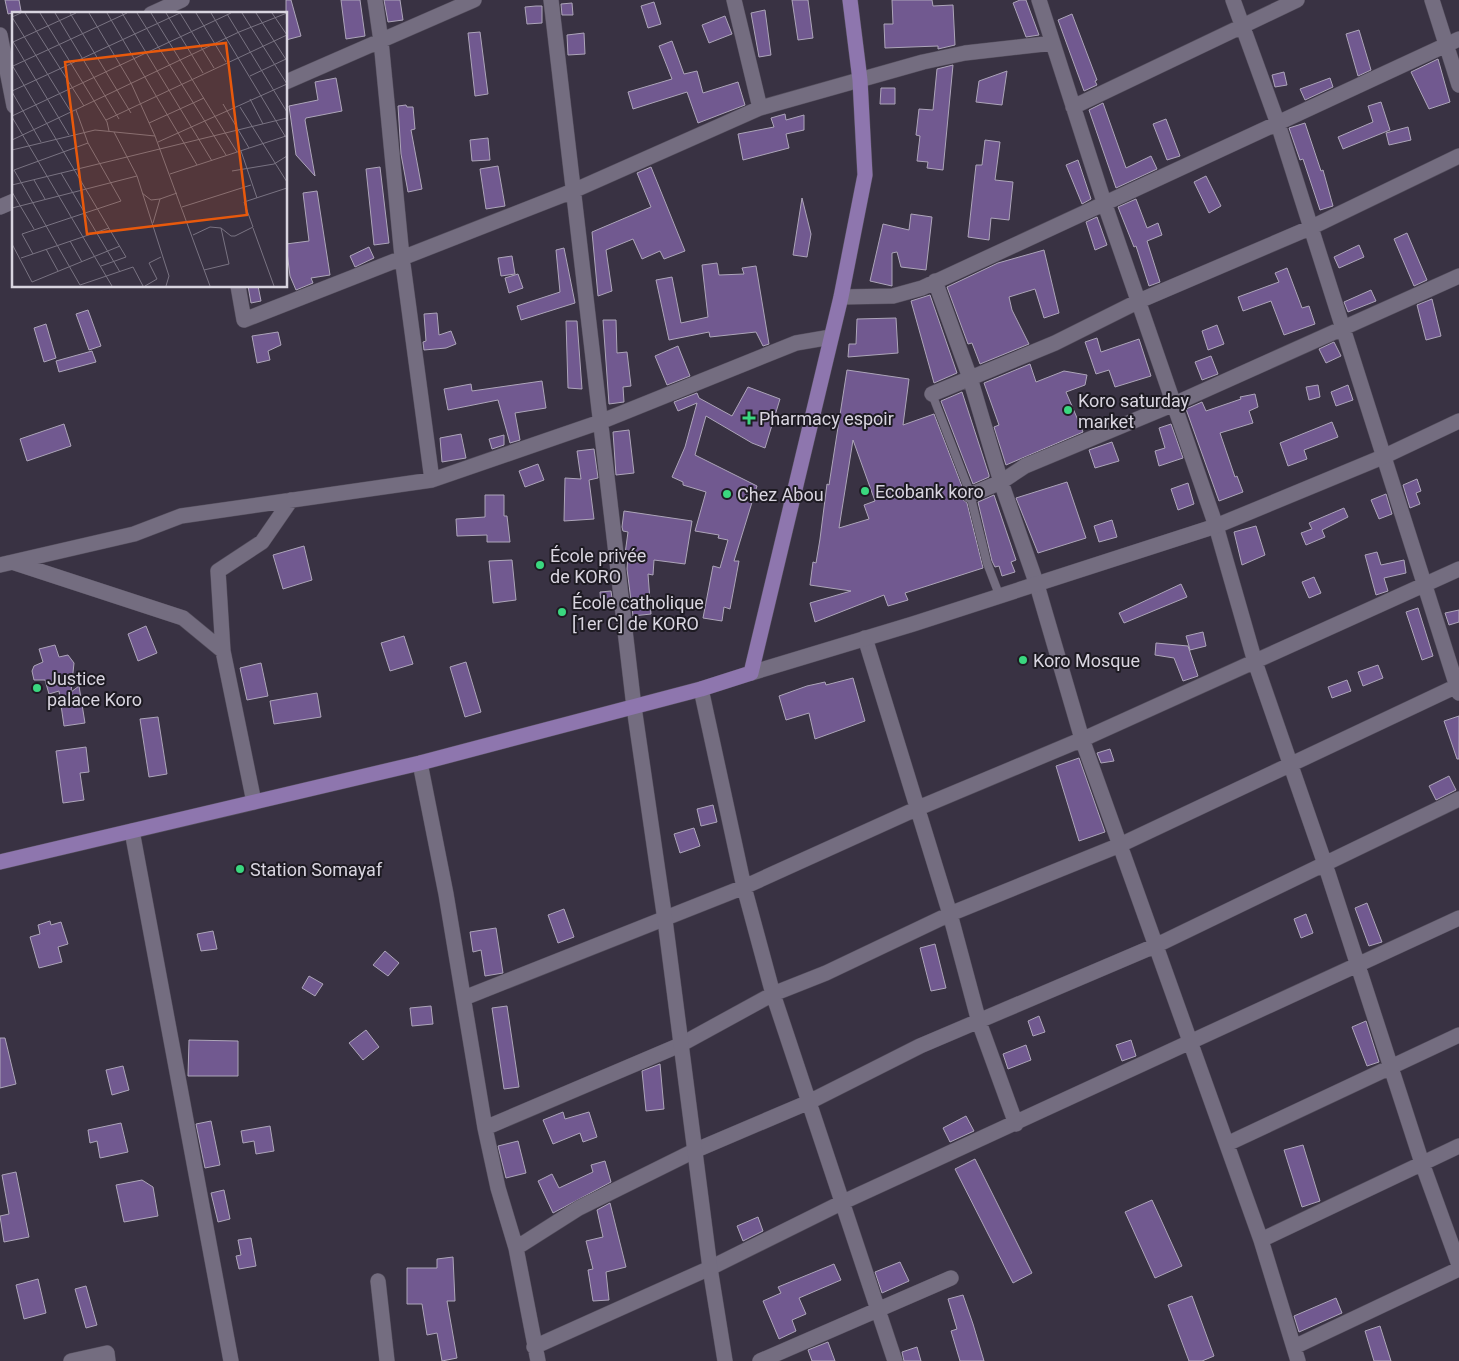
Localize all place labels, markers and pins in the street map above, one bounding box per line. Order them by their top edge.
place label: Koro saturday market [1078,390,1190,432]
marker: Koro saturday market [1062,404,1074,416]
place label: Pharmacy espoir [759,408,894,429]
marker: Pharmacy espoir [743,412,755,424]
place label: Ecobank koro [875,481,984,502]
place label: Chez Abou [737,484,824,505]
marker: Ecobank koro [859,485,871,497]
marker: Chez Abou [721,488,733,500]
place label: École privée de KORO [550,545,646,587]
marker: École privée de KORO [534,559,546,571]
place label: École catholique [1er C] de KORO [572,592,704,634]
marker: École catholique [1er C] de KORO [556,606,568,618]
place label: Koro Mosque [1033,650,1140,671]
marker: Koro Mosque [1017,654,1029,666]
place label: Justice palace Koro [47,668,142,710]
marker: Justice palace Koro [31,682,43,694]
place label: Station Somayaf [250,859,383,880]
marker: Station Somayaf [234,863,246,875]

